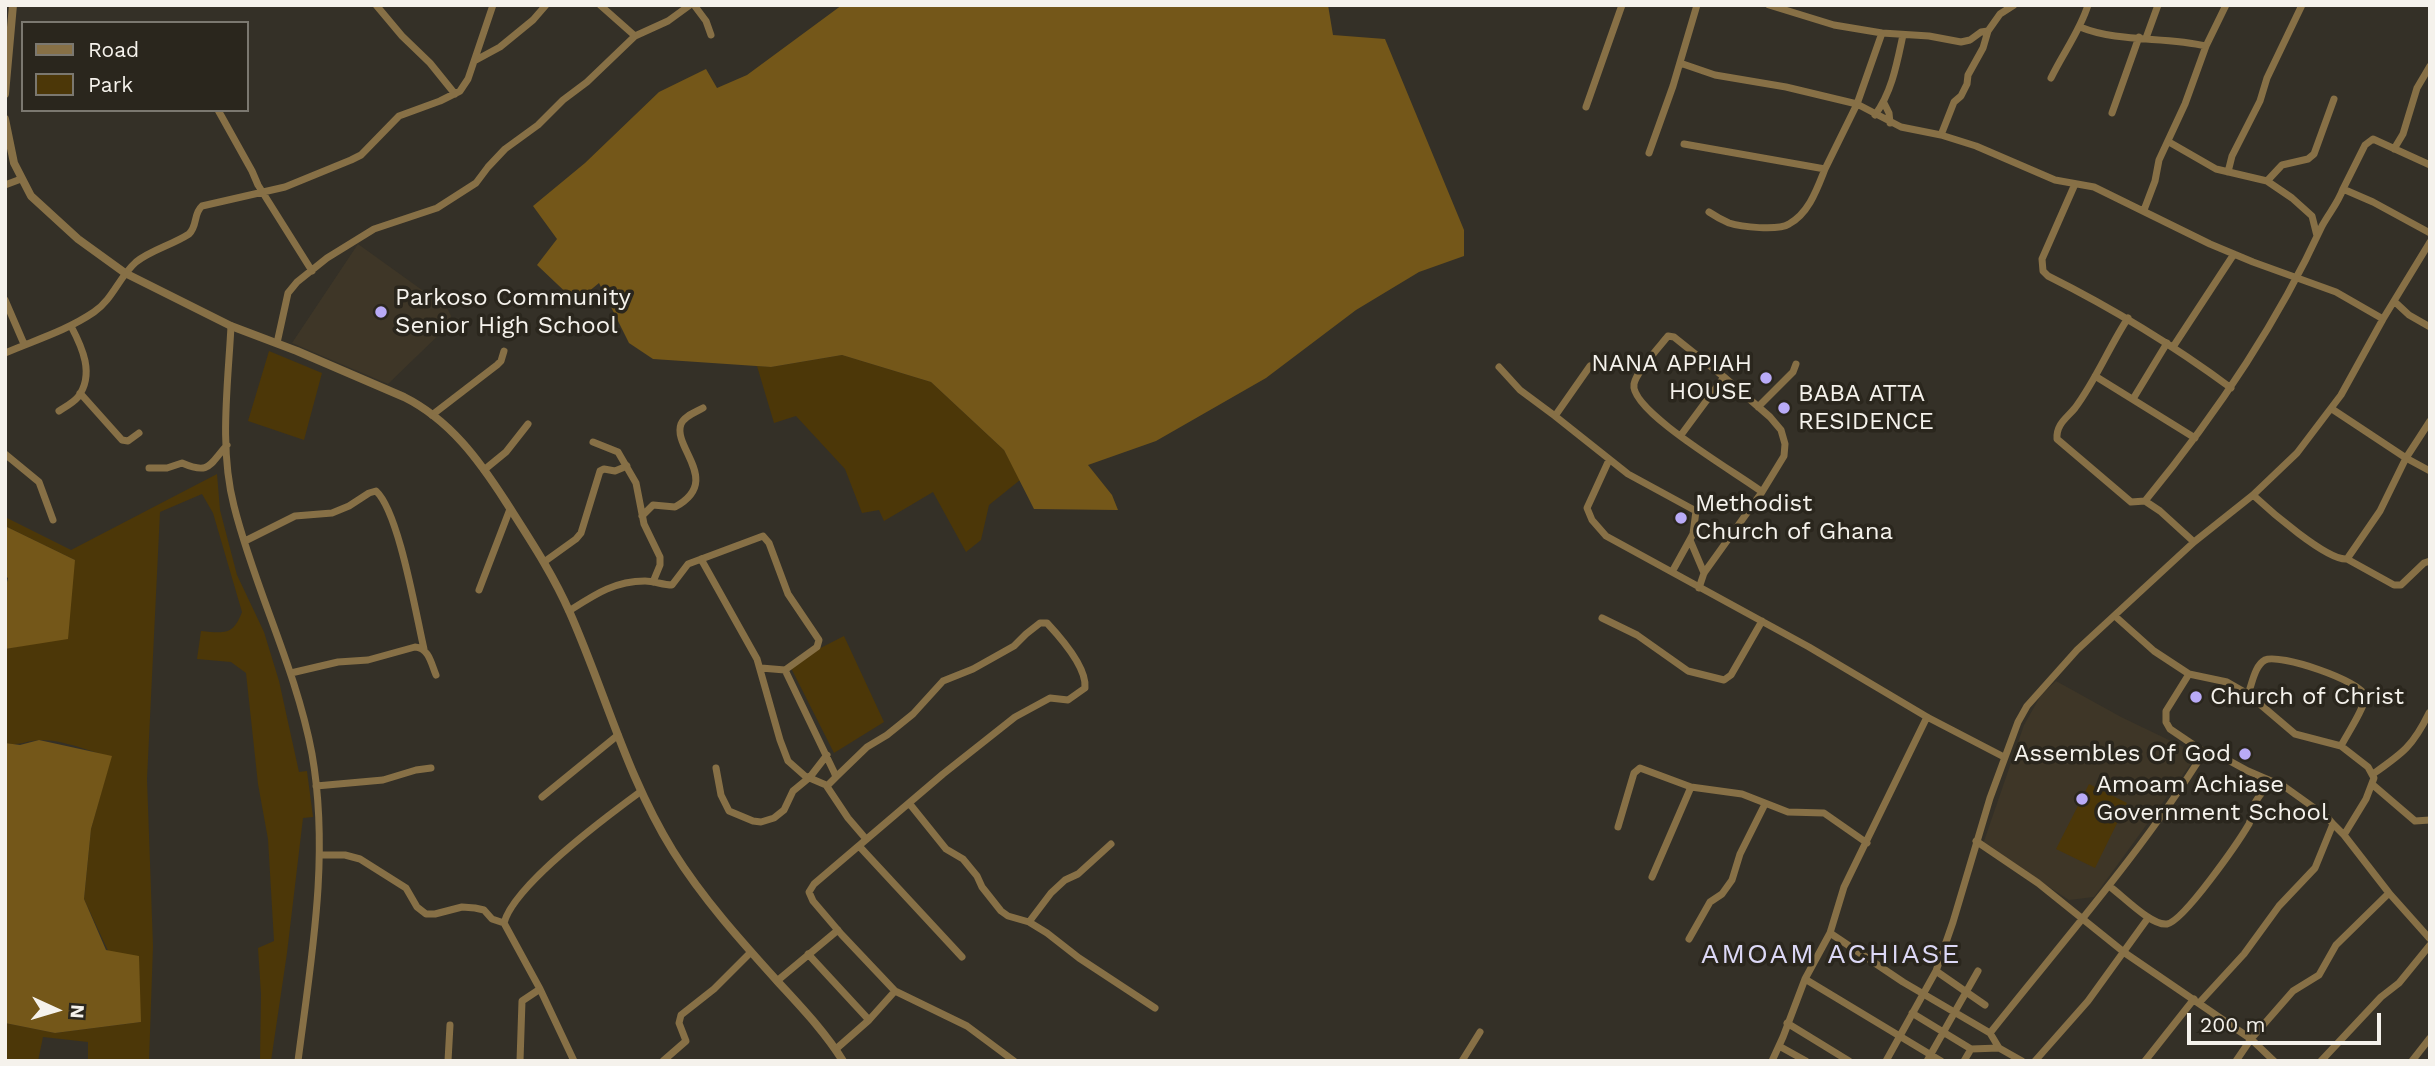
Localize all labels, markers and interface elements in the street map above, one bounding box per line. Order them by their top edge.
legend [21,21,248,112]
text: Road [88,37,139,62]
text: Park [88,72,133,97]
place label: Parkoso Community Senior High School [395,284,631,340]
marker: Parkoso Community Senior High School [373,304,389,320]
place label: NANA APPIAH HOUSE [1591,350,1752,406]
marker: NANA APPIAH HOUSE [1758,370,1774,386]
place label: BABA ATTA RESIDENCE [1798,380,1934,436]
marker: BABA ATTA RESIDENCE [1776,400,1792,416]
place label: Methodist Church of Ghana [1695,490,1893,546]
marker: Methodist Church of Ghana [1673,510,1689,526]
place label: Church of Christ [2210,683,2404,711]
marker: Church of Christ [2188,689,2204,705]
place label: Assembles Of God [2014,740,2231,768]
marker: Assembles Of God [2237,746,2253,762]
place label: Amoam Achiase Government School [2096,771,2328,827]
marker: Amoam Achiase Government School [2074,791,2090,807]
district label: AMOAM ACHIASE [1702,938,1960,972]
north arrow [21,975,91,1045]
scale bar [2190,1000,2384,1044]
text: N [65,1004,89,1019]
text: 200 m [2200,1012,2266,1037]

